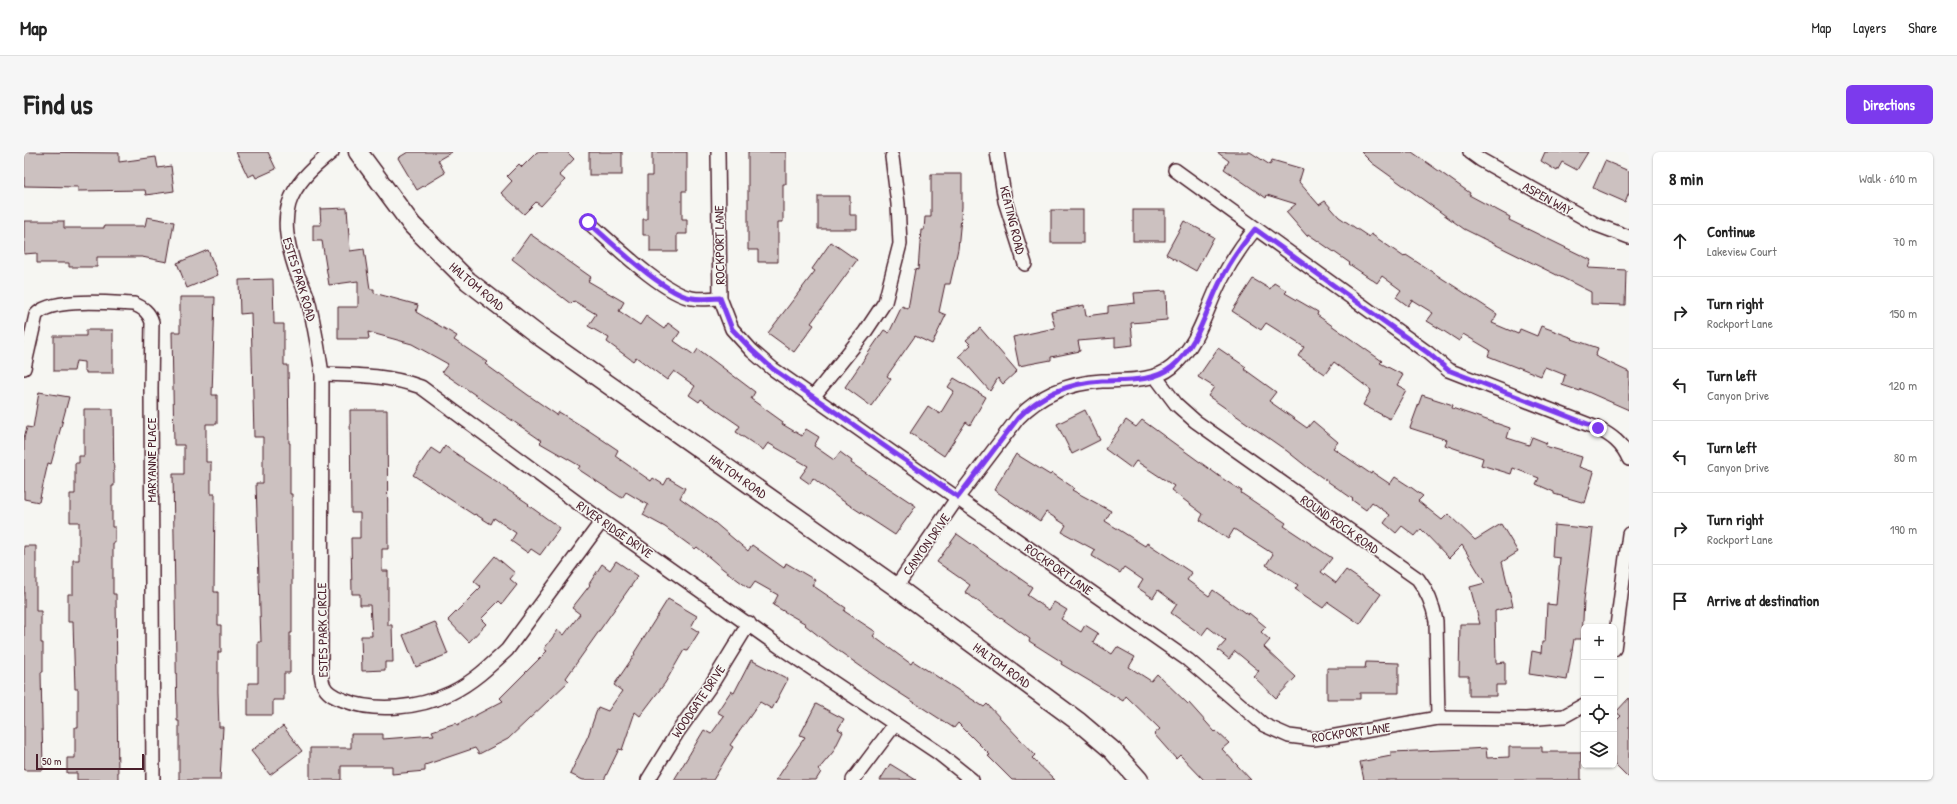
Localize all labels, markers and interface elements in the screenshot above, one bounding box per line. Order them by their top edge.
text: Map [20,15,47,41]
text: Map [1811,18,1831,37]
text: Layers [1853,18,1886,37]
text: Share [1908,18,1937,37]
text: Find us [24,85,93,123]
button: Directions [1846,85,1933,124]
text: 8 min [1669,167,1703,190]
text: Walk · 610 m [1859,169,1917,187]
street label: ASPEN WAY [1520,177,1576,219]
street label: KEATING ROAD [996,184,1030,257]
street label: ROCKPORT LANE [709,205,729,285]
route start [579,213,597,231]
text: Continue [1707,221,1755,242]
icon: ahead [1669,230,1691,252]
text: 70 m [1893,232,1917,250]
street label: ESTES PARK ROAD [279,235,321,324]
text: Lakeview Court [1707,242,1777,260]
street label: HALTOM ROAD [446,258,509,315]
text: Turn right [1707,293,1763,314]
icon: right [1669,302,1691,324]
text: 150 m [1889,304,1917,322]
text: Rockport Lane [1707,314,1773,332]
text: Turn left [1707,365,1757,386]
icon: left [1669,374,1691,396]
text: 120 m [1889,376,1917,394]
text: Canyon Drive [1707,386,1769,404]
street label: MARYANNE PLACE [142,417,160,502]
route end [1589,419,1607,437]
text: Turn left [1707,437,1757,458]
icon: left [1669,446,1691,468]
text: 80 m [1894,448,1917,466]
street label: HALTOM ROAD [705,449,771,503]
text: Canyon Drive [1707,458,1769,476]
street label: ROUND ROCK ROAD [1297,490,1384,558]
street label: RIVER RIDGE DRIVE [573,496,657,562]
street label: CANYON DRIVE [898,509,954,578]
text: Turn right [1707,509,1763,530]
icon: right [1669,518,1691,540]
text: 190 m [1890,520,1917,538]
text: Rockport Lane [1707,530,1773,548]
street label: ROCKPORT LANE [1021,539,1097,599]
street label: ESTES PARK CIRCLE [312,582,332,677]
icon: arrive [1669,590,1691,612]
text: Arrive at destination [1707,590,1819,611]
map controls [1581,624,1617,768]
button: + [1581,624,1617,660]
street label: HALTOM ROAD [970,638,1035,692]
button: − [1581,660,1617,696]
street label: WOODGATE DRIVE [667,661,729,741]
button: locate [1581,696,1617,732]
street label: ROCKPORT LANE [1310,718,1392,746]
button: layers [1581,732,1617,768]
scale bar [36,752,144,771]
text: 50 m [42,754,62,768]

